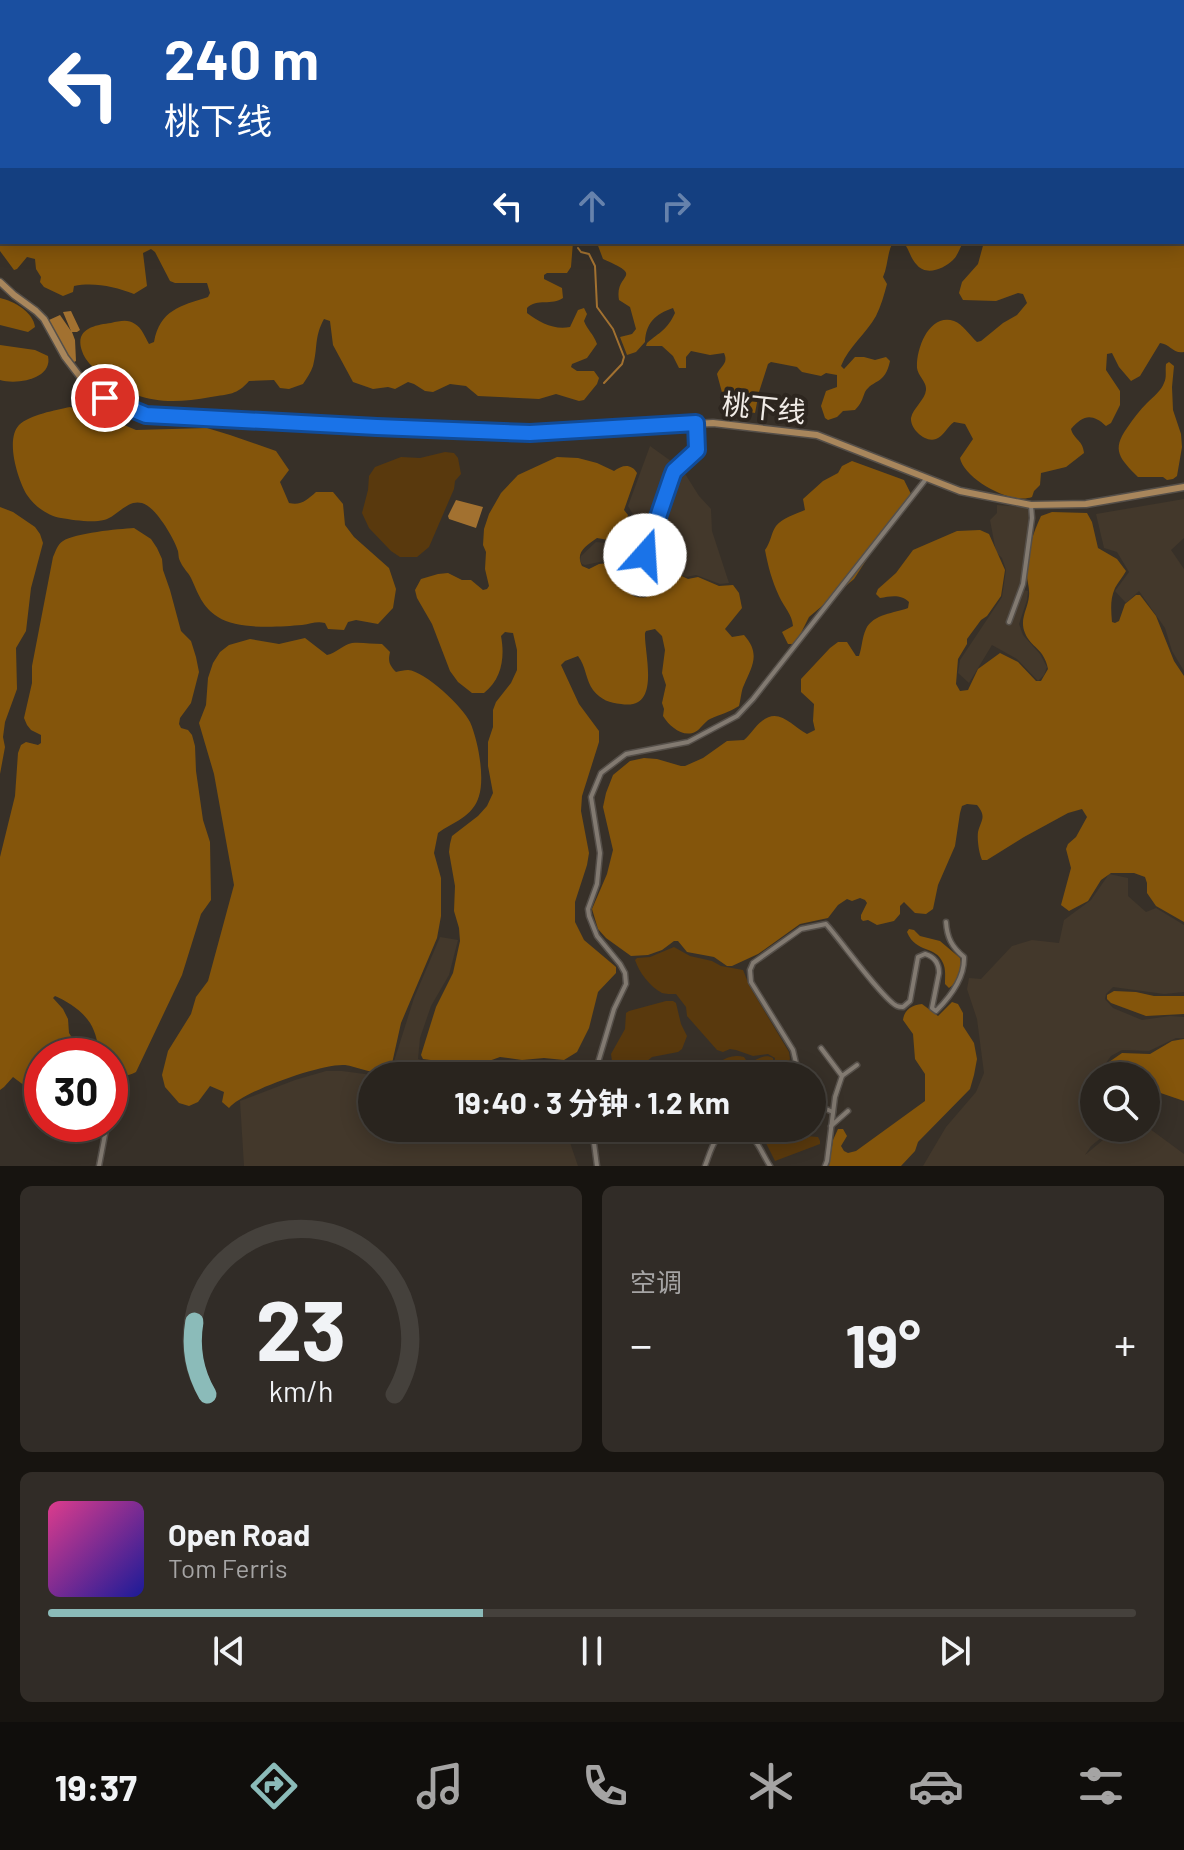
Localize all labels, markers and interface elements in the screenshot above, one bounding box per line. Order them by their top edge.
text: 240 m [164,24,319,91]
icon: left [32,32,136,136]
text: 桃下线 [164,98,272,141]
icon: left [486,184,530,228]
icon: ahead [570,184,614,228]
icon: right [654,184,698,228]
pin [71,364,139,432]
icon: arrive [83,376,127,420]
street label: 桃下线 [720,386,808,428]
position arrow [603,513,687,597]
speed limit sign: 30 [24,1038,128,1142]
map controls [1080,1062,1160,1142]
button: search [1080,1062,1160,1142]
text: 19:40 · 3 分钟 · 1.2 km [454,1084,730,1120]
text: 空调 [630,1266,682,1297]
text: 23 [256,1278,346,1378]
text: 19° [845,1308,921,1380]
text: − [630,1317,652,1370]
text: + [1114,1317,1136,1370]
text: km/h [269,1373,333,1408]
text: Open Road [168,1516,310,1552]
text: Tom Ferris [168,1552,288,1583]
icon: previous [207,1629,251,1673]
icon: pause [570,1629,614,1673]
icon: next [933,1629,977,1673]
icon: directions [246,1758,302,1814]
icon: music [412,1758,468,1814]
icon: phone [577,1758,633,1814]
icon: climate [743,1758,799,1814]
icon: car [908,1758,964,1814]
icon: filters [1073,1758,1129,1814]
text: 19:37 [55,1765,137,1808]

